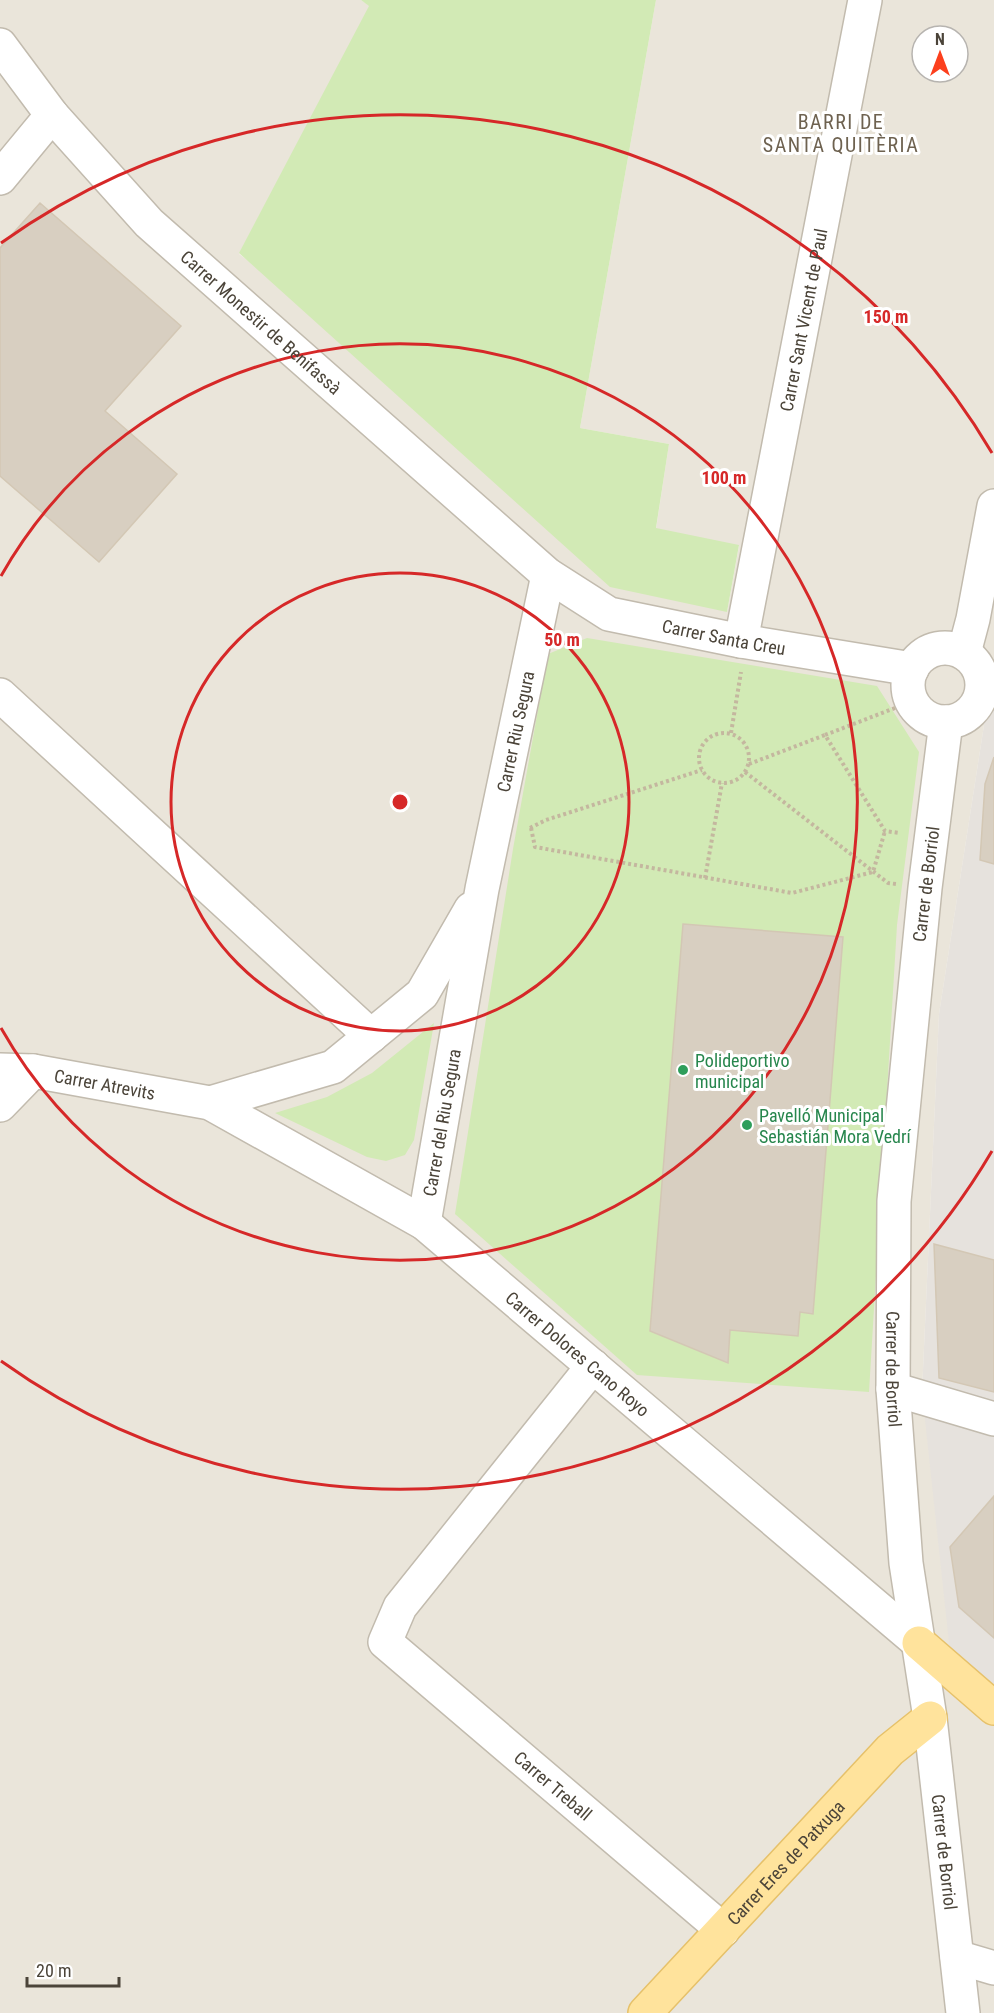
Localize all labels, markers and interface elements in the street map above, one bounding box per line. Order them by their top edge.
north arrow [910,24,970,84]
text: N [935,30,945,49]
district label: BARRI DE SANTA QUITÈRIA [763,110,919,157]
street label: Carrer Sant Vicent de Paul [775,227,831,413]
street label: Carrer Monestir de Benifassà [177,246,346,398]
text: 150 m [864,306,908,327]
text: 100 m [702,467,746,488]
street label: Carrer Santa Creu [660,615,787,659]
text: 50 m [544,629,580,650]
street label: Carrer Riu Segura [492,669,538,794]
centre of rings [390,792,410,812]
street label: Carrer de Borriol [908,825,944,943]
street label: Carrer del Riu Segura [418,1047,465,1198]
place label: Polideportivo municipal [695,1050,789,1092]
marker: Polideportivo municipal [676,1063,690,1077]
street label: Carrer Atrevits [53,1065,157,1103]
place label: Pavelló Municipal Sebastián Mora Vedrí [759,1105,911,1147]
marker: Pavelló Municipal Sebastián Mora Vedrí [740,1118,754,1132]
street label: Carrer Dolores Cano Royo [502,1287,654,1420]
street label: Carrer de Borriol [882,1311,906,1428]
street label: Carrer Treball [510,1746,597,1824]
street label: Carrer de Borriol [928,1793,962,1911]
street label: Carrer Eres de Patxuga [722,1796,848,1929]
scale bar [27,1950,118,1988]
text: 20 m [36,1960,71,1981]

